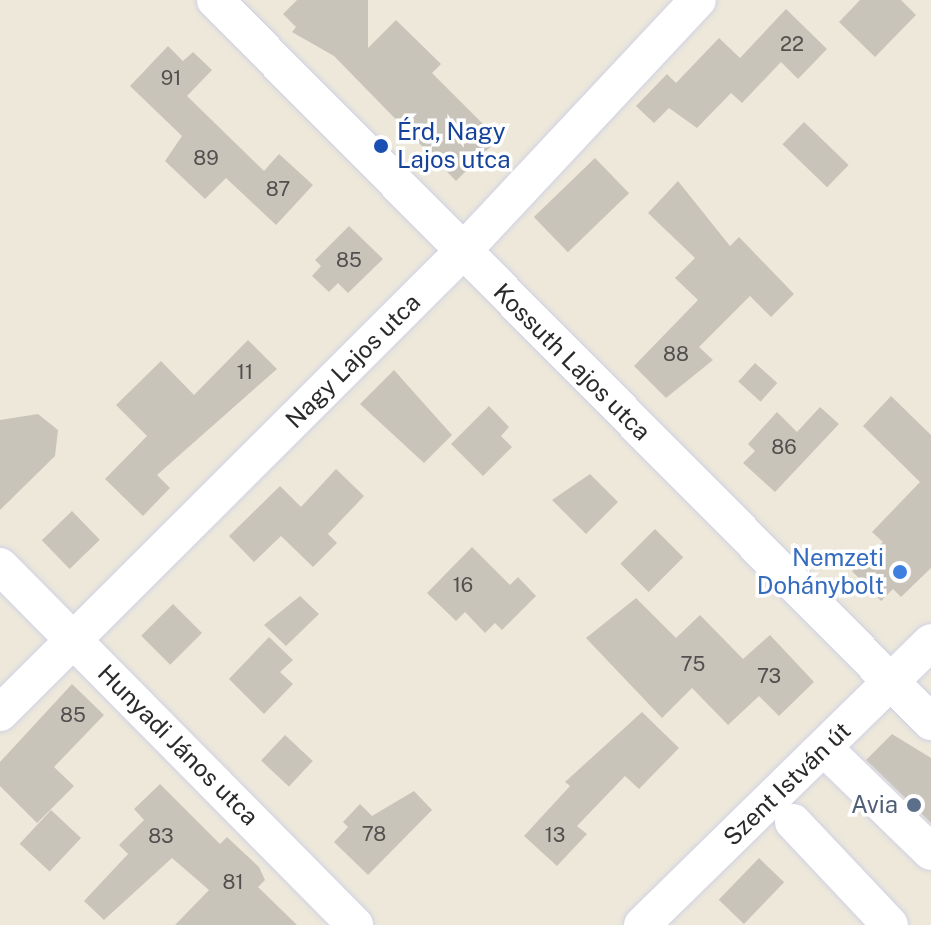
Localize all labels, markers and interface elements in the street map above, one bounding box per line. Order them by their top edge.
house number: 22 [780,32,804,56]
house number: 91 [161,66,181,90]
place label: Érd, Nagy Lajos utca [397,118,511,174]
marker: Érd, Nagy Lajos utca [372,137,390,155]
house number: 89 [193,146,219,170]
house number: 87 [266,177,290,201]
house number: 85 [336,248,362,272]
street label: Kossuth Lajos utca [488,278,656,446]
street label: Nagy Lajos utca [280,288,426,434]
house number: 88 [663,342,689,366]
house number: 11 [237,360,253,384]
house number: 86 [771,435,797,459]
place label: Nemzeti Dohánybolt [757,544,884,600]
marker: Nemzeti Dohánybolt [891,563,909,581]
house number: 16 [453,573,473,597]
house number: 75 [681,652,705,676]
street label: Hunyadi János utca [92,659,264,831]
house number: 73 [757,664,781,688]
house number: 85 [60,703,86,727]
street label: Szent István út [717,716,857,852]
place label: Avia [851,791,898,819]
marker: Avia [905,796,923,814]
house number: 78 [362,822,386,846]
house number: 13 [545,823,565,847]
house number: 83 [148,824,174,848]
house number: 81 [222,870,244,894]

